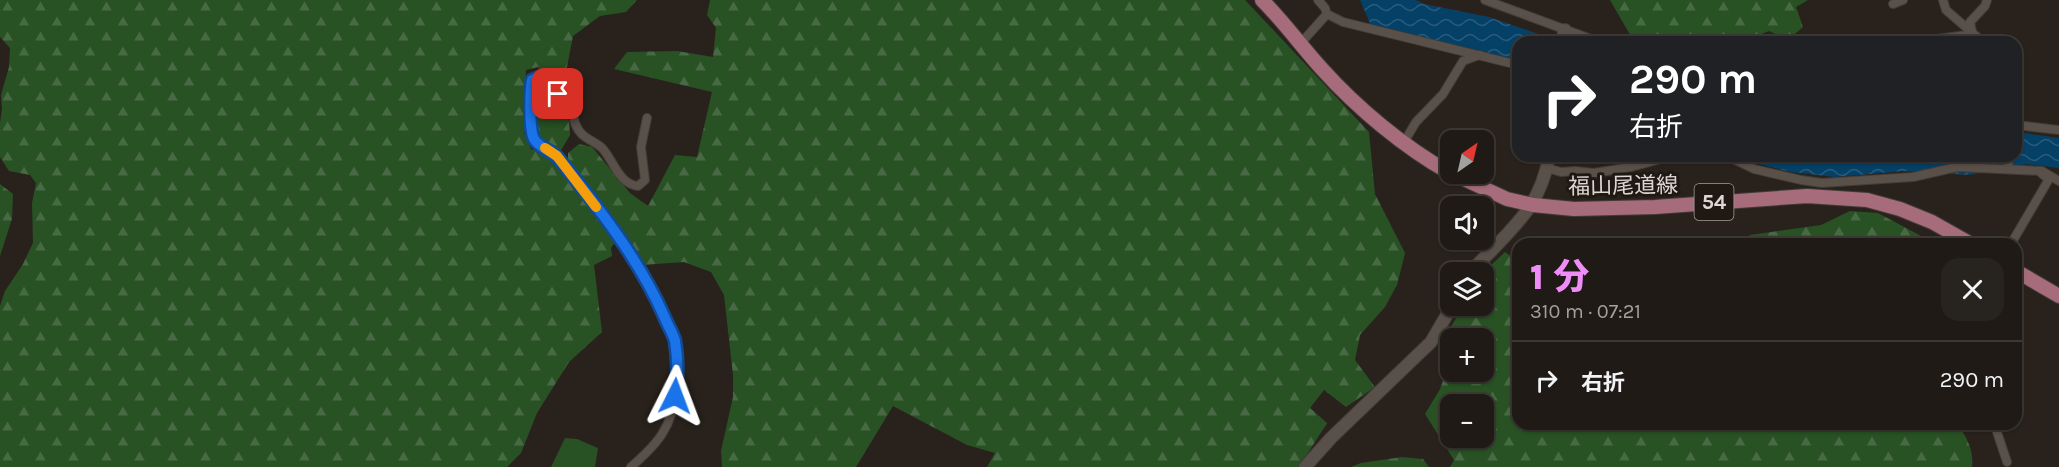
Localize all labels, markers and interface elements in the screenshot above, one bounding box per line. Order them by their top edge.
text: 290 m [1629,54,1757,104]
icon: right [1530,60,1608,138]
pin [532,68,583,119]
icon: arrive [541,77,574,110]
text: 右折 [1629,111,1683,143]
north arrow [1440,130,1494,184]
map controls [1440,130,1494,448]
street label: 福山尾道線 [1568,172,1678,200]
road number: 54 [1694,184,1734,220]
button: sound [1440,196,1494,250]
text: 1 分 [1530,256,1590,298]
button: close [1941,258,2004,321]
button: layers [1440,262,1494,316]
text: 310 m · 07:21 [1530,300,1641,323]
button: + [1440,328,1494,382]
position arrow [643,364,707,428]
icon: right [1530,364,1563,397]
text: 290 m [1940,367,2004,393]
text: 右折 [1581,370,1625,396]
button: − [1440,394,1494,448]

